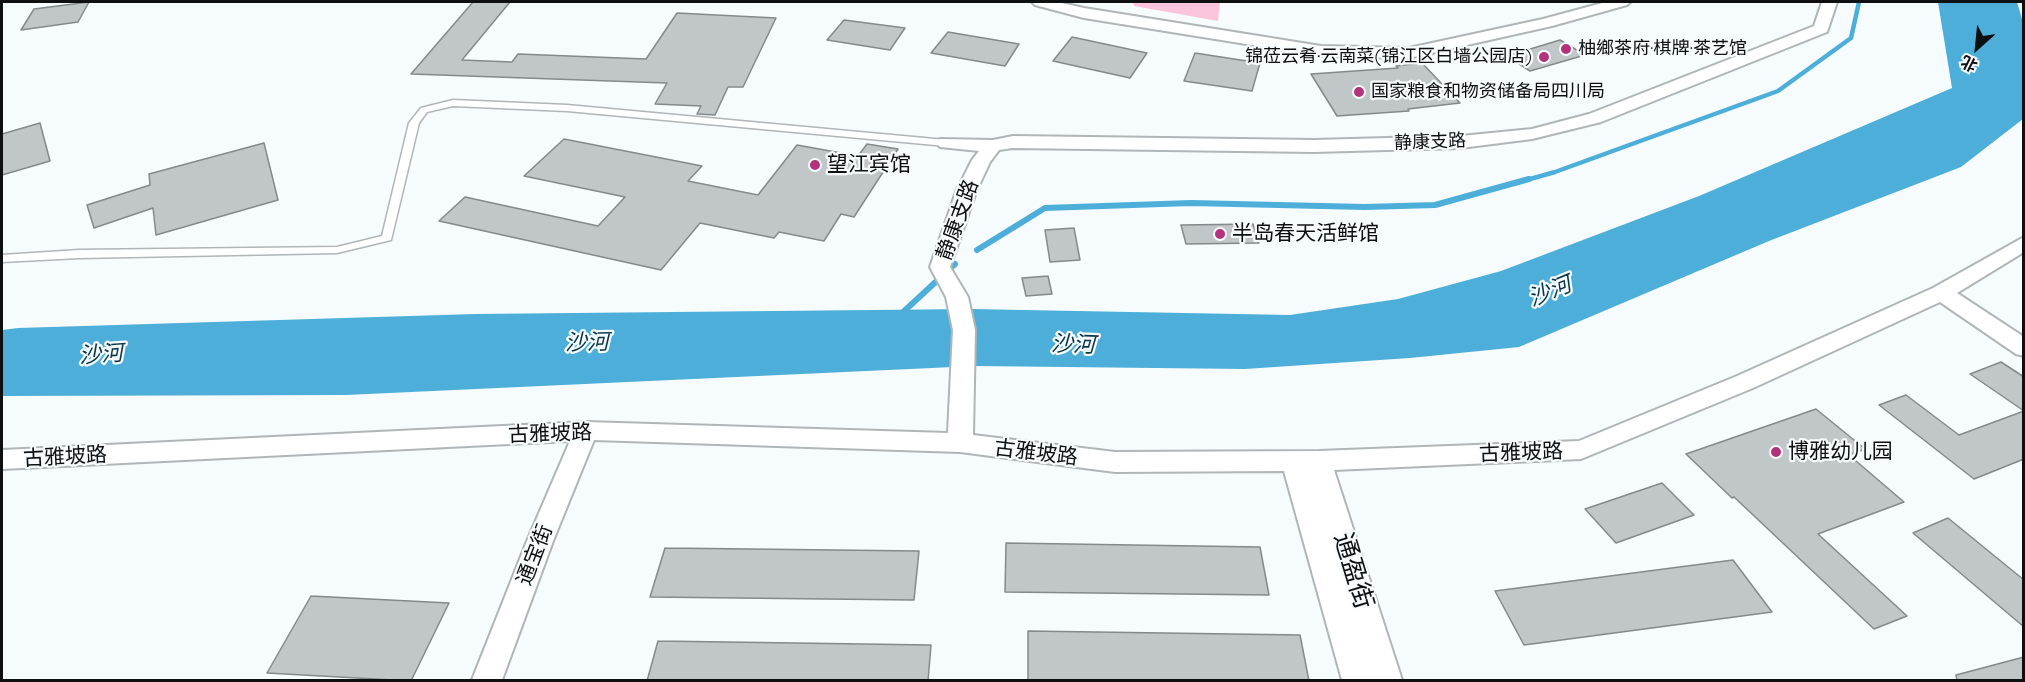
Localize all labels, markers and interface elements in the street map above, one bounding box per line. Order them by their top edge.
north arrow [1947,18,2007,78]
place label: 柚鄉茶府·棋牌·茶艺馆 [1578,38,1747,60]
marker: 柚鄉茶府·棋牌·茶艺馆 [1559,42,1573,56]
place label: 锦莅云肴·云南菜(锦江区白墙公园店) [1245,46,1532,68]
marker: 锦莅云肴·云南菜(锦江区白墙公园店) [1537,50,1551,64]
text: 北 [1957,51,1981,77]
place label: 国家粮食和物资储备局四川局 [1371,81,1605,103]
marker: 国家粮食和物资储备局四川局 [1352,85,1366,99]
street label: 静康支路 [1394,130,1466,154]
place label: 望江宾馆 [827,152,911,178]
marker: 望江宾馆 [808,158,822,172]
street label: 静康支路 [932,176,984,264]
place label: 半岛春天活鲜馆 [1232,221,1379,247]
marker: 半岛春天活鲜馆 [1213,227,1227,241]
water label: 沙河 [1525,272,1575,312]
water label: 沙河 [565,329,609,357]
water label: 沙河 [1051,331,1095,359]
water label: 沙河 [78,340,124,370]
street label: 古雅坡路 [508,420,592,448]
street label: 古雅坡路 [993,435,1079,471]
street label: 古雅坡路 [1479,439,1563,467]
place label: 博雅幼儿园 [1788,439,1893,465]
street label: 古雅坡路 [22,442,108,472]
marker: 博雅幼儿园 [1769,445,1783,459]
street label: 通宝街 [512,521,558,589]
street label: 通盈街 [1327,529,1379,613]

